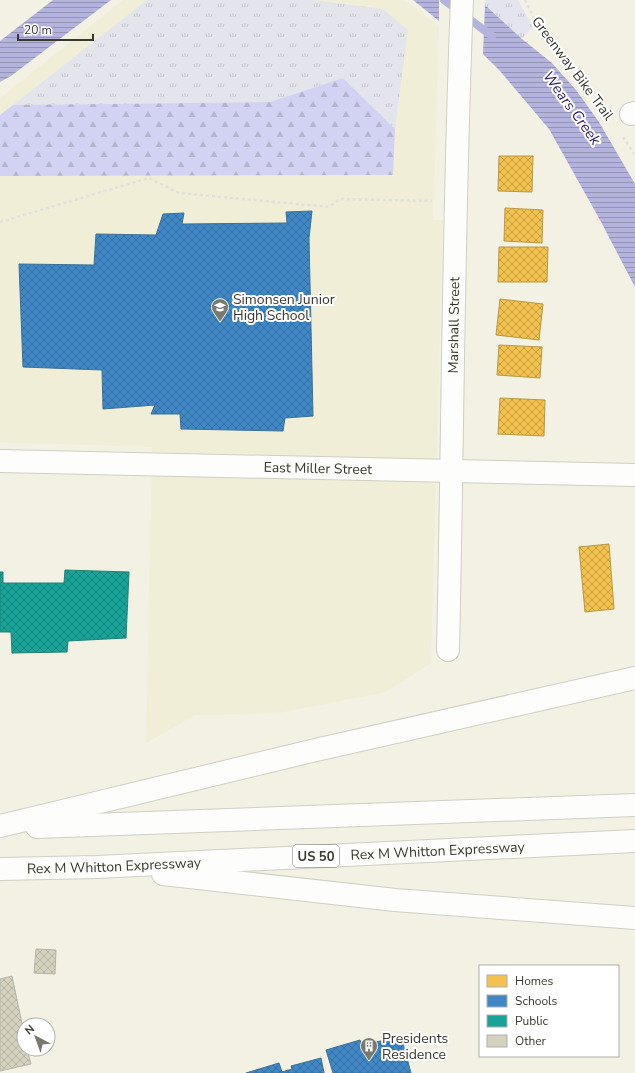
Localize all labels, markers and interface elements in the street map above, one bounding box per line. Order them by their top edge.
street label: Greenway Bike Trail [527,13,618,125]
scale bar [18,16,93,42]
text: 20 m [24,22,52,38]
water label: Wears Creek [538,67,606,149]
street label: Marshall Street [444,276,464,374]
place label: Simonsen Junior High School [233,290,335,325]
school or university icon: Simonsen Junior High School [210,297,230,322]
street label: East Miller Street [263,458,372,479]
street label: Rex M Whitton Expressway [350,837,526,865]
road number: US 50 [293,845,339,867]
street label: Rex M Whitton Expressway [27,853,202,878]
legend [479,965,619,1057]
text: Homes [515,973,553,989]
text: Schools [515,993,558,1009]
text: Public [515,1013,549,1029]
north arrow [16,1017,56,1057]
text: N [22,1021,38,1038]
place label: Presidents Residence [382,1029,449,1064]
text: Other [515,1033,547,1049]
building icon: Presidents Residence [359,1036,379,1061]

